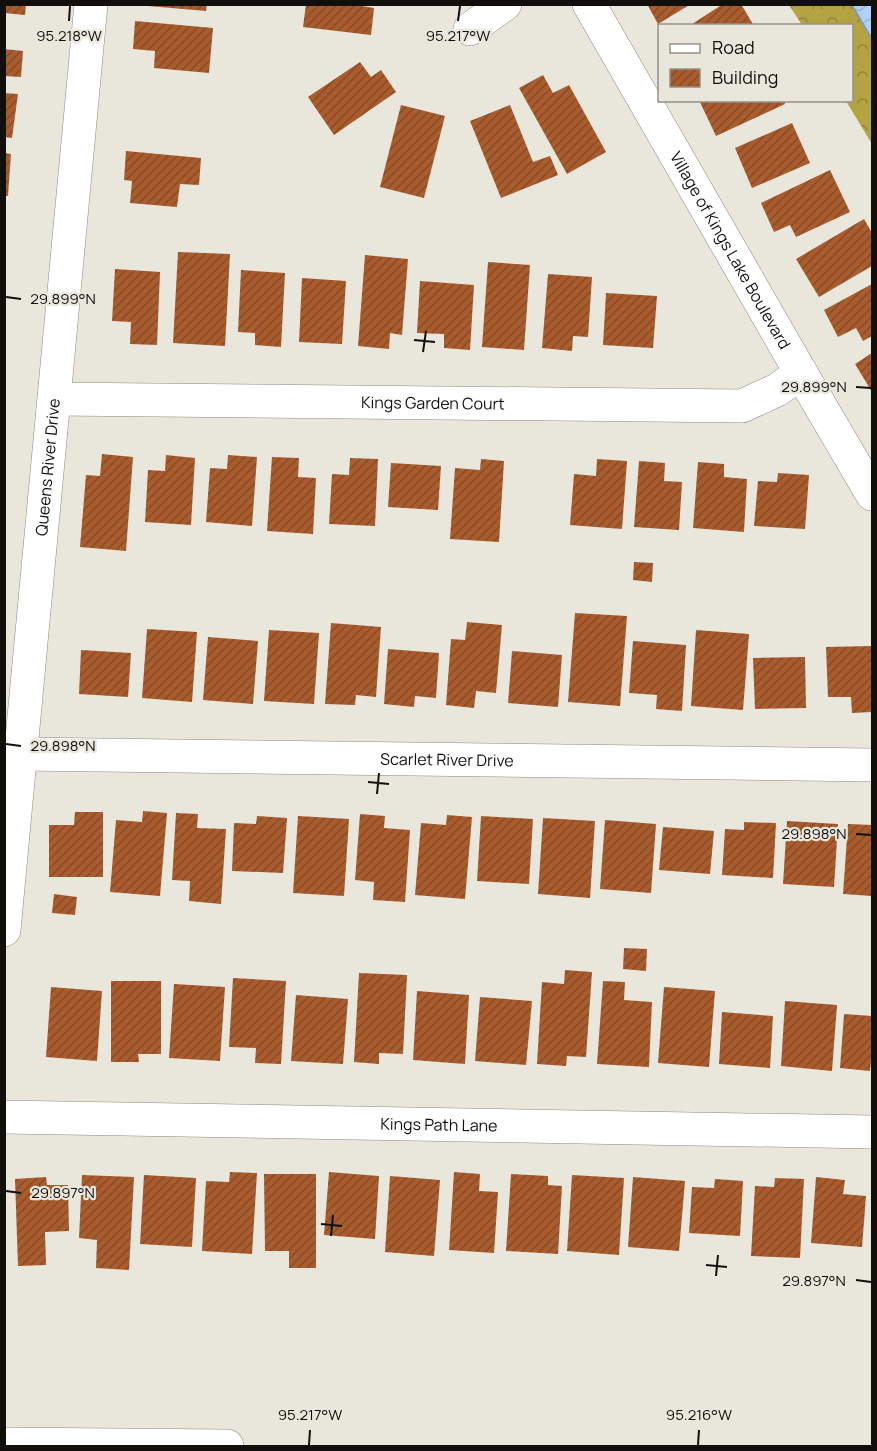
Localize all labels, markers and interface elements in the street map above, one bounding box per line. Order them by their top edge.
legend [658,24,853,102]
text: 95.218°W [36,25,102,46]
text: 95.217°W [426,25,490,46]
text: Road [712,35,755,59]
text: Building [712,65,778,89]
street label: Village of Kings Lake Boulevard [665,147,796,353]
text: 29.899°N [30,288,96,309]
text: 29.899°N [781,376,847,397]
street label: Kings Garden Court [361,391,505,415]
street label: Queens River Drive [30,397,65,537]
text: 29.898°N [30,735,96,756]
street label: Scarlet River Drive [380,748,514,771]
text: 29.898°N [781,823,847,844]
street label: Kings Path Lane [380,1113,498,1137]
text: 29.897°N [31,1182,95,1203]
text: 29.897°N [782,1270,846,1291]
text: 95.217°W [278,1404,342,1425]
text: 95.216°W [666,1404,732,1425]

